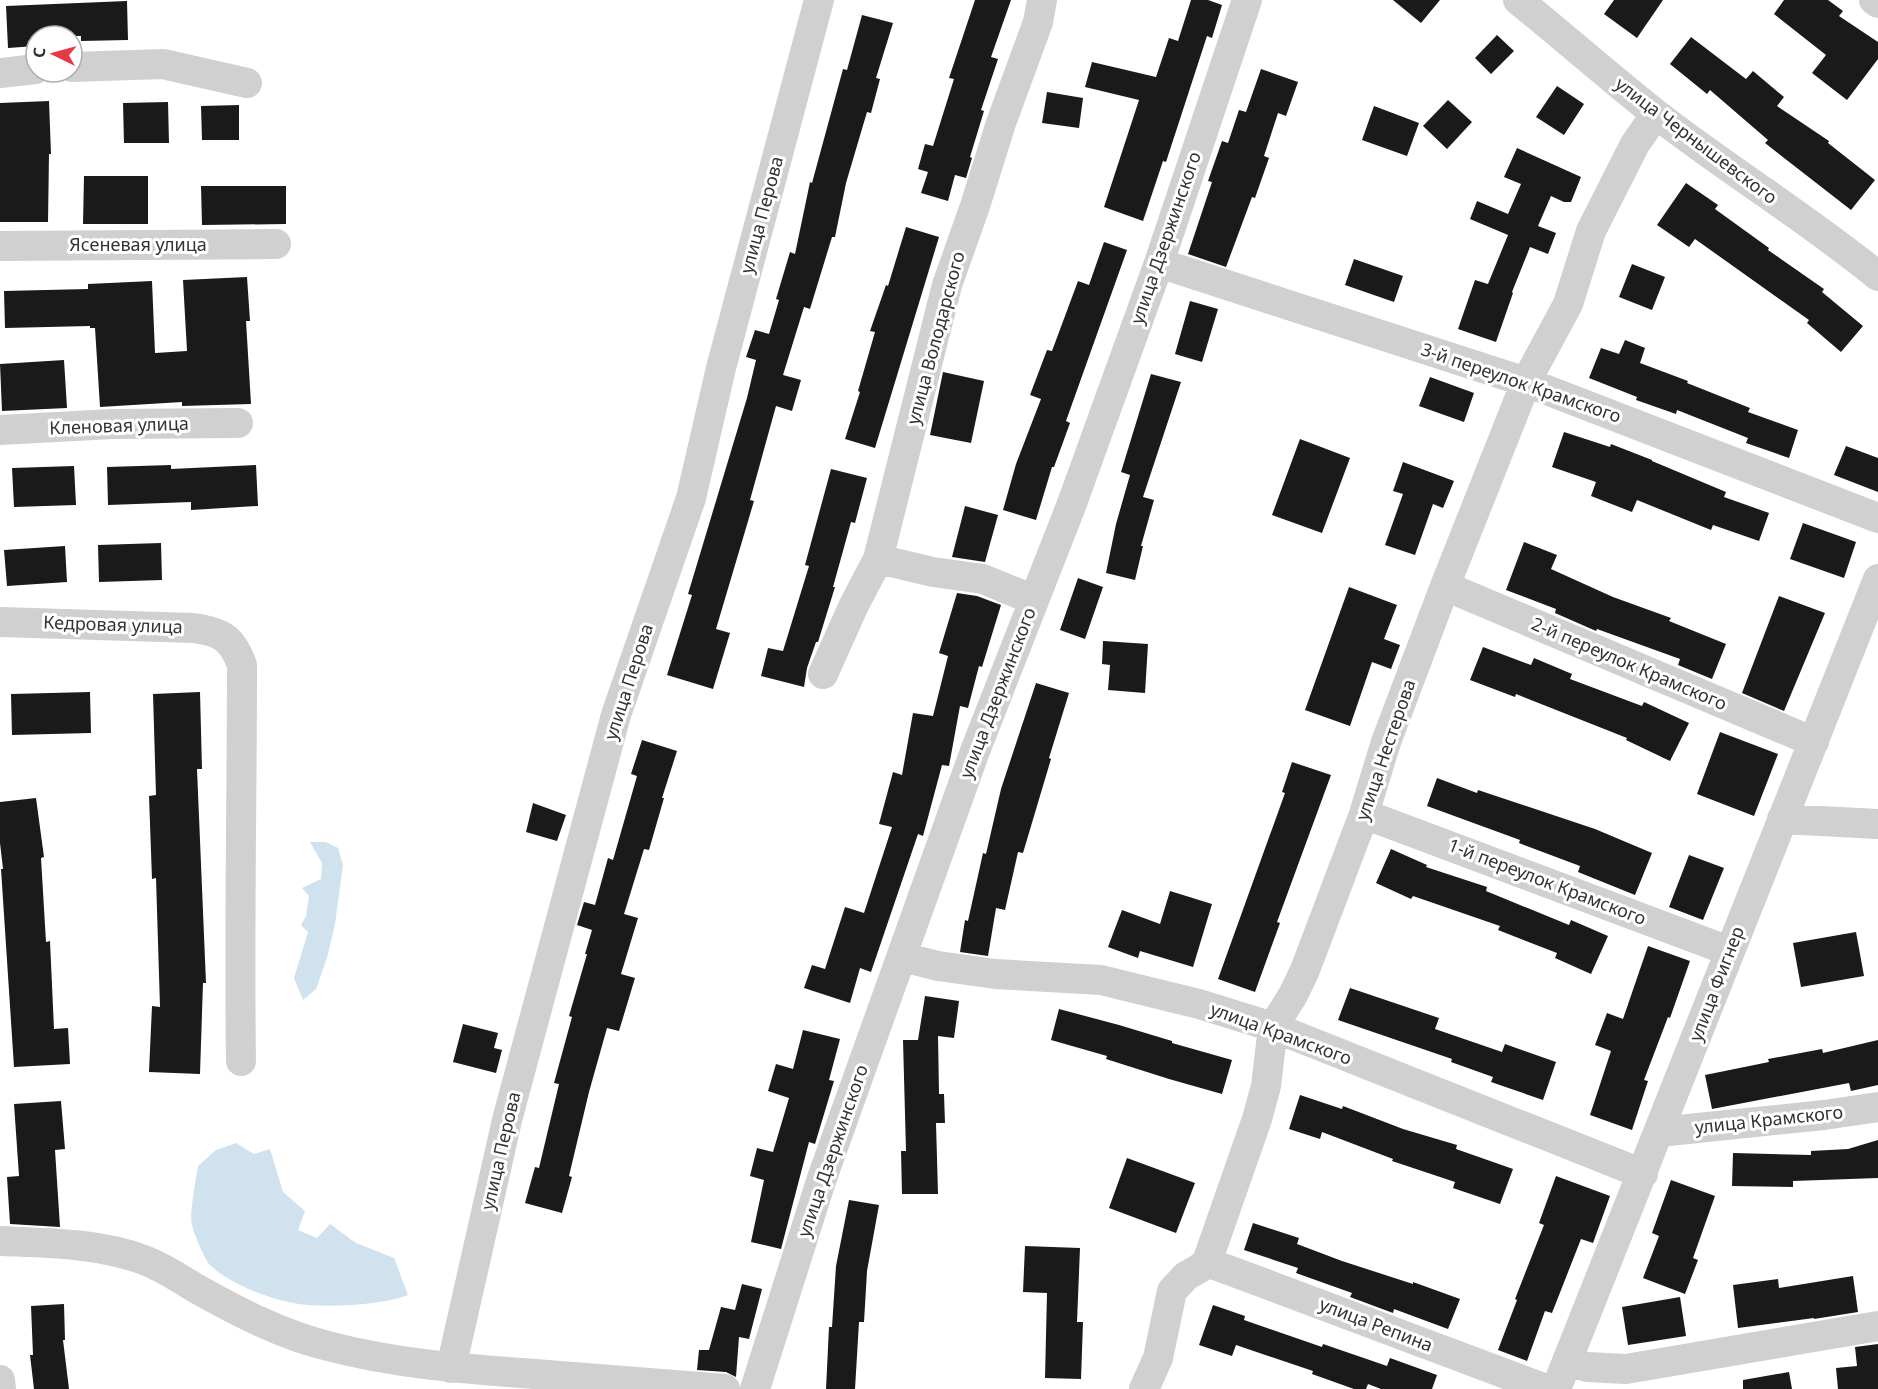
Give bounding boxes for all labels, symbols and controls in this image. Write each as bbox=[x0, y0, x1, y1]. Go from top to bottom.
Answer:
north arrow bbox=[24, 24, 84, 84]
text: С bbox=[28, 47, 50, 59]
street label: улица Чернышевского bbox=[1611, 71, 1782, 209]
street label: улица Дзержинского bbox=[1124, 148, 1206, 327]
street label: улица Перова bbox=[734, 153, 788, 276]
street label: Ясеневая улица bbox=[69, 232, 207, 256]
street label: улица Володарского bbox=[900, 249, 970, 427]
street label: 3-й переулок Крамского bbox=[1418, 337, 1625, 428]
street label: Кленовая улица bbox=[49, 411, 189, 439]
street label: улица Дзержинского bbox=[953, 604, 1041, 782]
street label: Кедровая улица bbox=[43, 610, 183, 638]
street label: 2-й переулок Крамского bbox=[1528, 611, 1731, 715]
street label: улица Перова bbox=[598, 621, 658, 743]
street label: улица Нестерова bbox=[1350, 676, 1420, 823]
street label: 1-й переулок Крамского bbox=[1445, 832, 1650, 930]
street label: улица Фигнер bbox=[1683, 923, 1749, 1045]
street label: улица Крамского bbox=[1207, 996, 1355, 1070]
street label: улица Дзержинского bbox=[791, 1061, 873, 1240]
street label: улица Перова bbox=[475, 1089, 525, 1212]
street label: улица Крамского bbox=[1694, 1099, 1844, 1139]
street label: улица Репина bbox=[1316, 1291, 1436, 1357]

